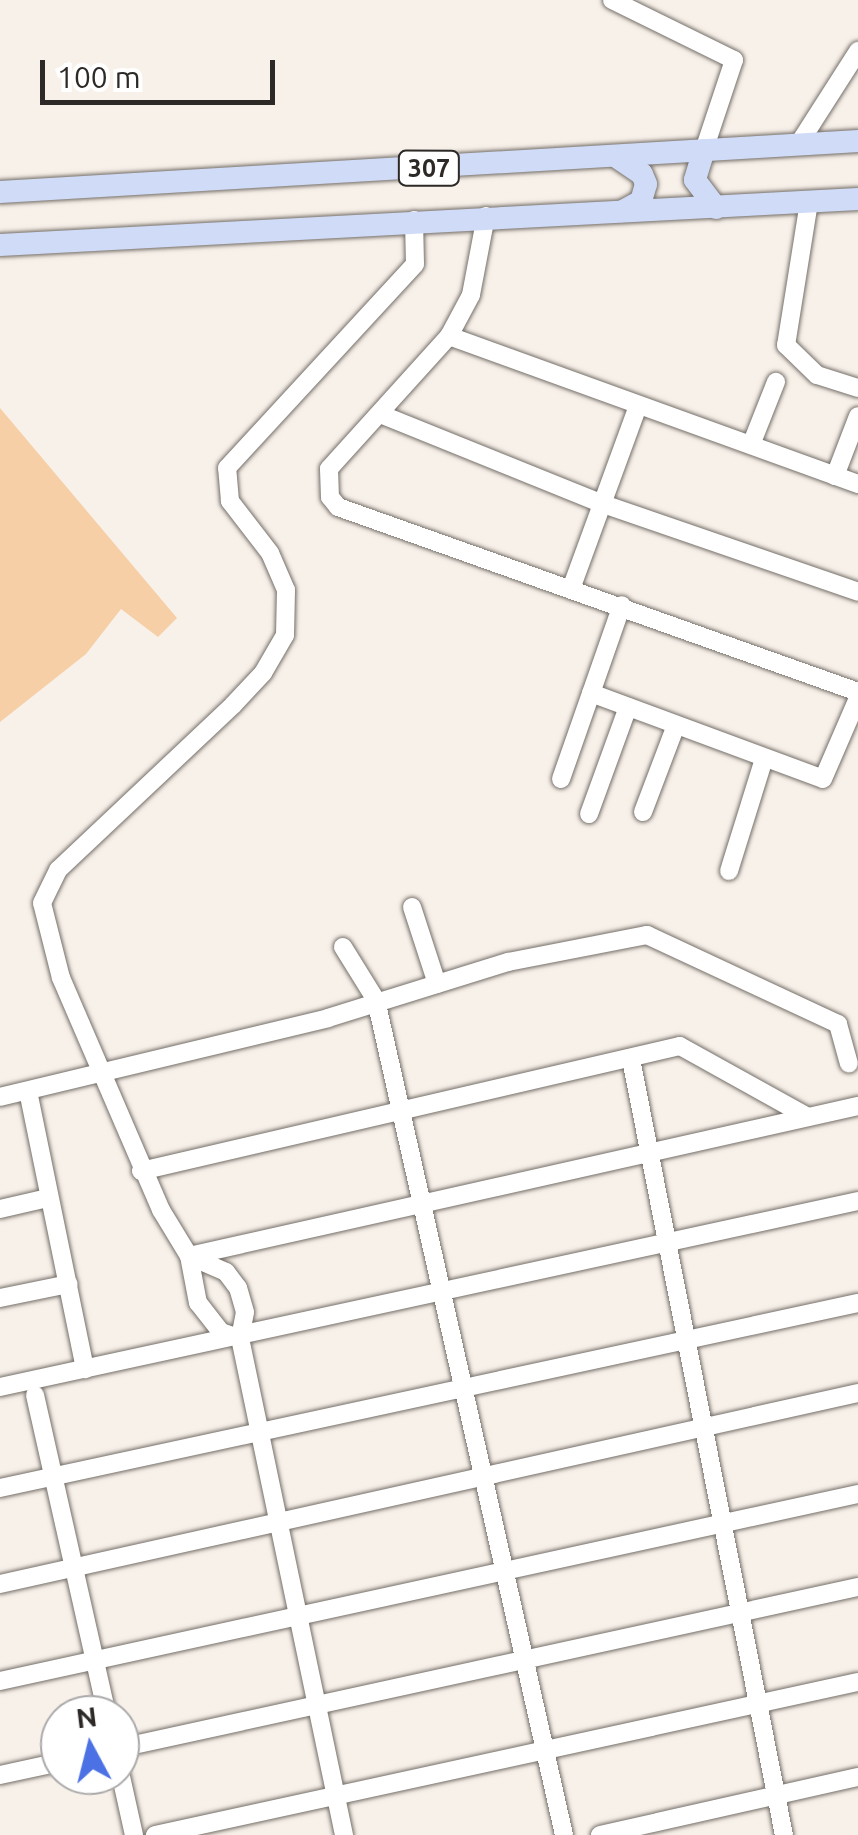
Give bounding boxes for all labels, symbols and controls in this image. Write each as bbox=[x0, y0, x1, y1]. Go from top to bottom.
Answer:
scale bar bbox=[45, 40, 280, 102]
text: 100 m bbox=[57, 60, 141, 94]
road number: 307 bbox=[396, 148, 462, 188]
north arrow bbox=[40, 1695, 140, 1795]
text: N bbox=[74, 1700, 99, 1733]

